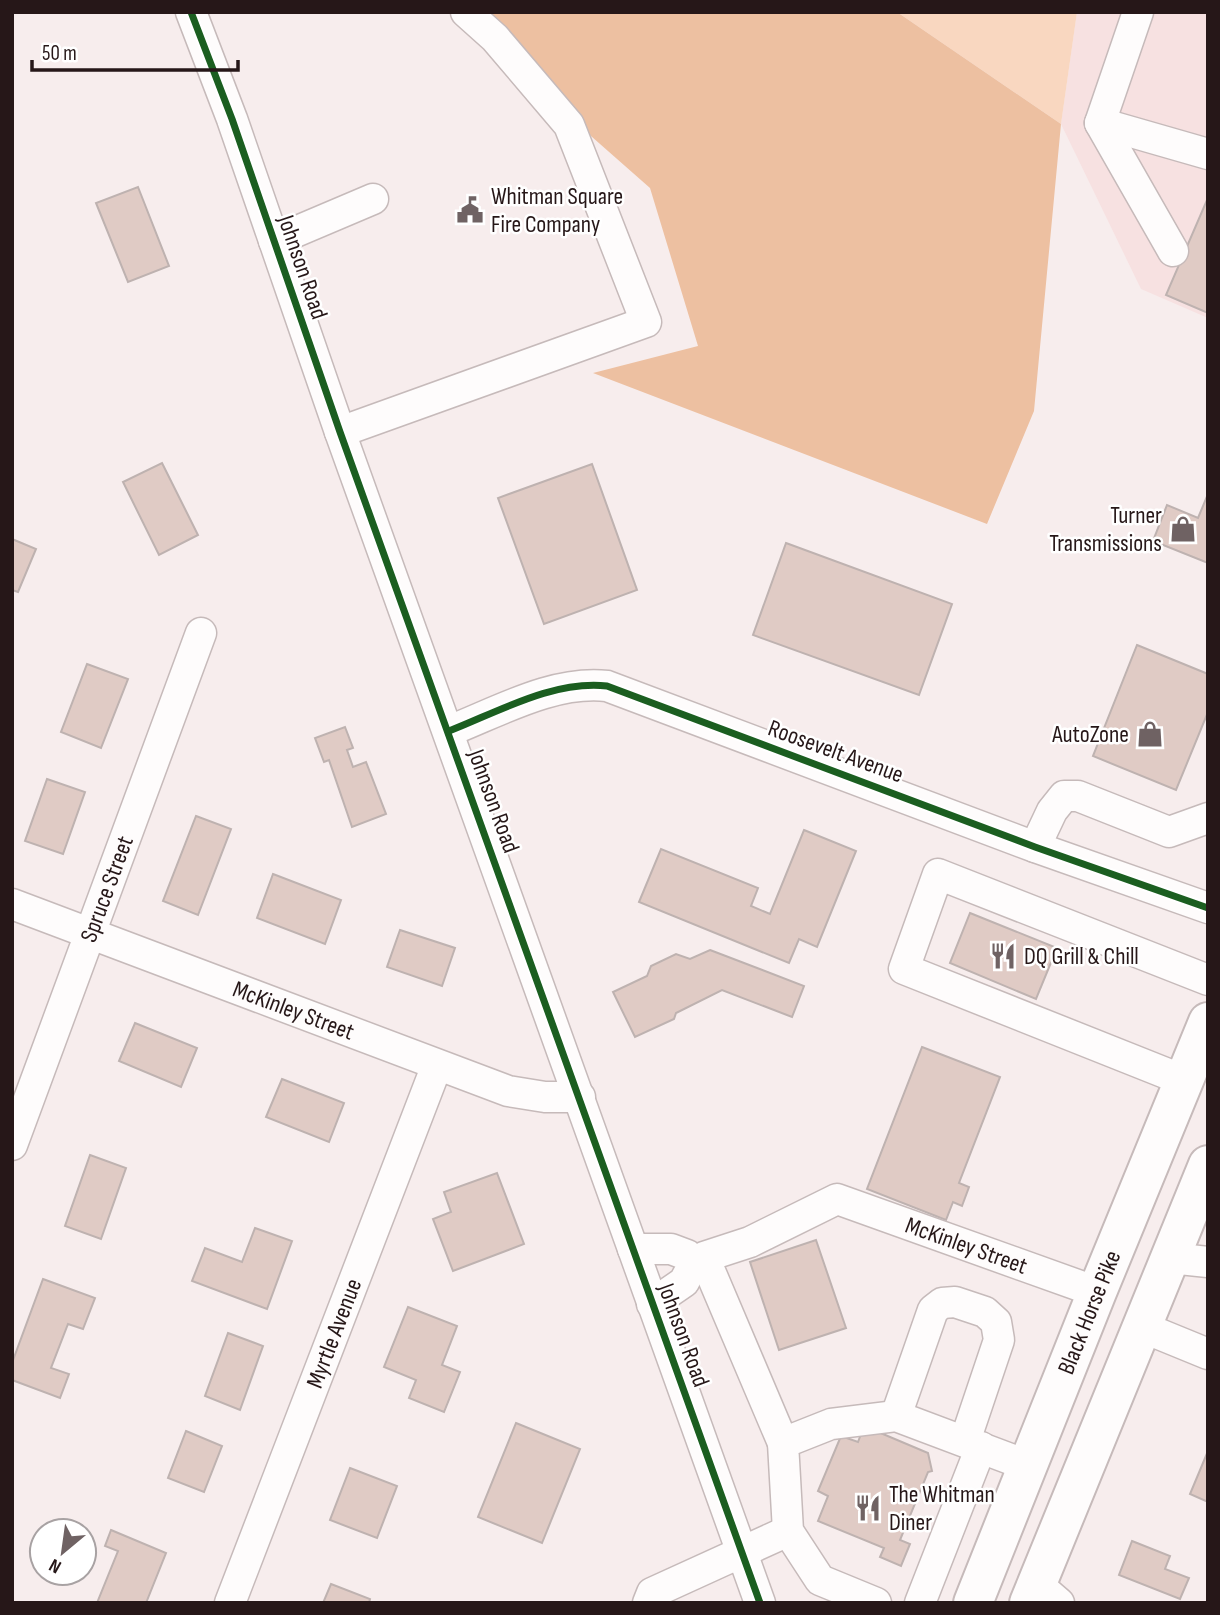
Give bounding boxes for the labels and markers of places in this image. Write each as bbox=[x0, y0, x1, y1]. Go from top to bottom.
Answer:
place label: Whitman Square Fire Company bbox=[491, 182, 623, 239]
public building icon: Whitman Square Fire Company bbox=[455, 195, 485, 225]
place label: Turner Transmissions bbox=[1049, 501, 1162, 558]
shop icon: Turner Transmissions bbox=[1168, 514, 1198, 544]
shop icon: AutoZone bbox=[1135, 719, 1165, 749]
place label: AutoZone bbox=[1051, 720, 1129, 749]
restaurant icon: DQ Grill & Chill bbox=[988, 941, 1018, 971]
place label: DQ Grill & Chill bbox=[1024, 942, 1139, 971]
place label: The Whitman Diner bbox=[889, 1480, 995, 1537]
restaurant icon: The Whitman Diner bbox=[853, 1493, 883, 1523]

